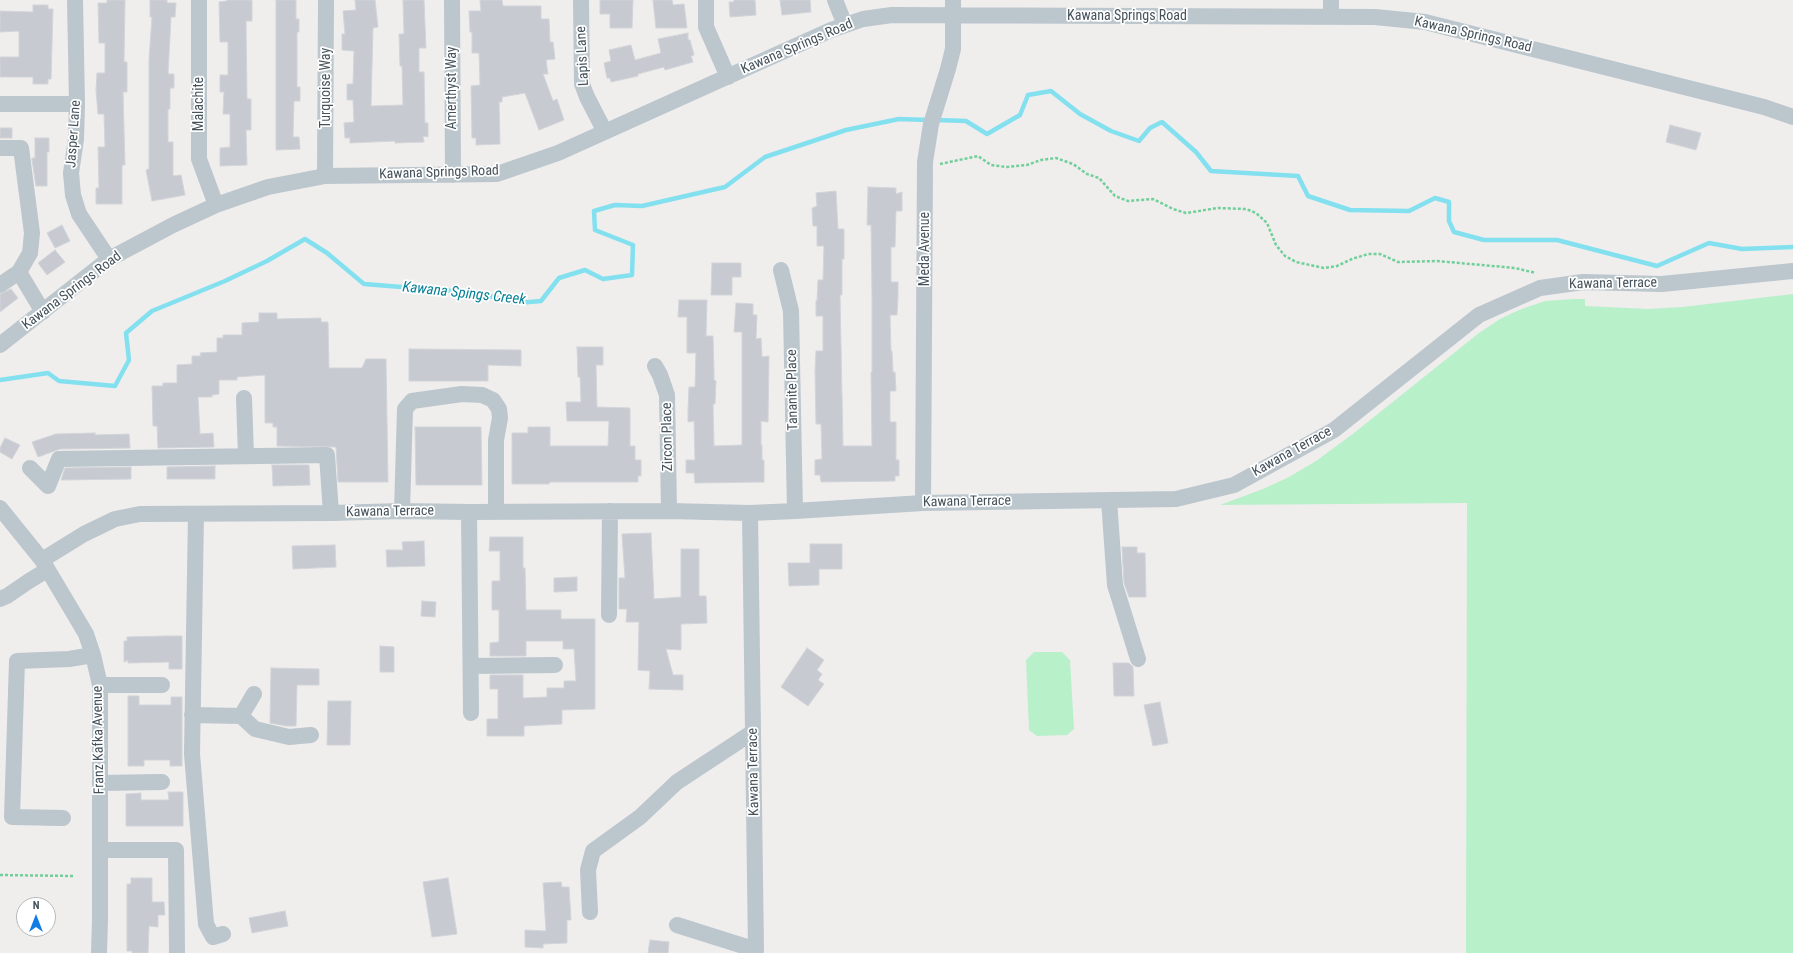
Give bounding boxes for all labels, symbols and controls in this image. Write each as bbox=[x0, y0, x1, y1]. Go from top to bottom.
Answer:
street label: Kawana Springs Road bbox=[1067, 8, 1187, 24]
street label: Kawana Springs Road bbox=[1413, 13, 1533, 57]
street label: Kawana Springs Road bbox=[739, 16, 855, 78]
street label: Lapis Lane bbox=[573, 26, 593, 86]
street label: Amerthyst Way bbox=[444, 46, 460, 130]
street label: Turquoise Way bbox=[318, 48, 334, 128]
street label: Malachite bbox=[191, 77, 207, 131]
street label: Jasper Lane bbox=[63, 100, 85, 168]
street label: Kawana Springs Road bbox=[379, 163, 499, 183]
street label: Meda Avenue bbox=[917, 212, 933, 286]
street label: Kawana Springs Road bbox=[19, 248, 125, 334]
street label: Kawana Terrace bbox=[1569, 275, 1657, 293]
water label: Kawana Spings Creek bbox=[401, 279, 527, 309]
street label: Tananite Place bbox=[784, 349, 802, 431]
street label: Zircon Place bbox=[659, 402, 677, 472]
street label: Kawana Terrace bbox=[1249, 423, 1335, 481]
street label: Kawana Terrace bbox=[923, 493, 1011, 511]
street label: Kawana Terrace bbox=[346, 503, 434, 521]
street label: Franz Kafka Avenue bbox=[90, 686, 108, 794]
street label: Kawana Terrace bbox=[745, 728, 763, 816]
north arrow bbox=[16, 897, 56, 937]
text: N bbox=[33, 899, 39, 912]

